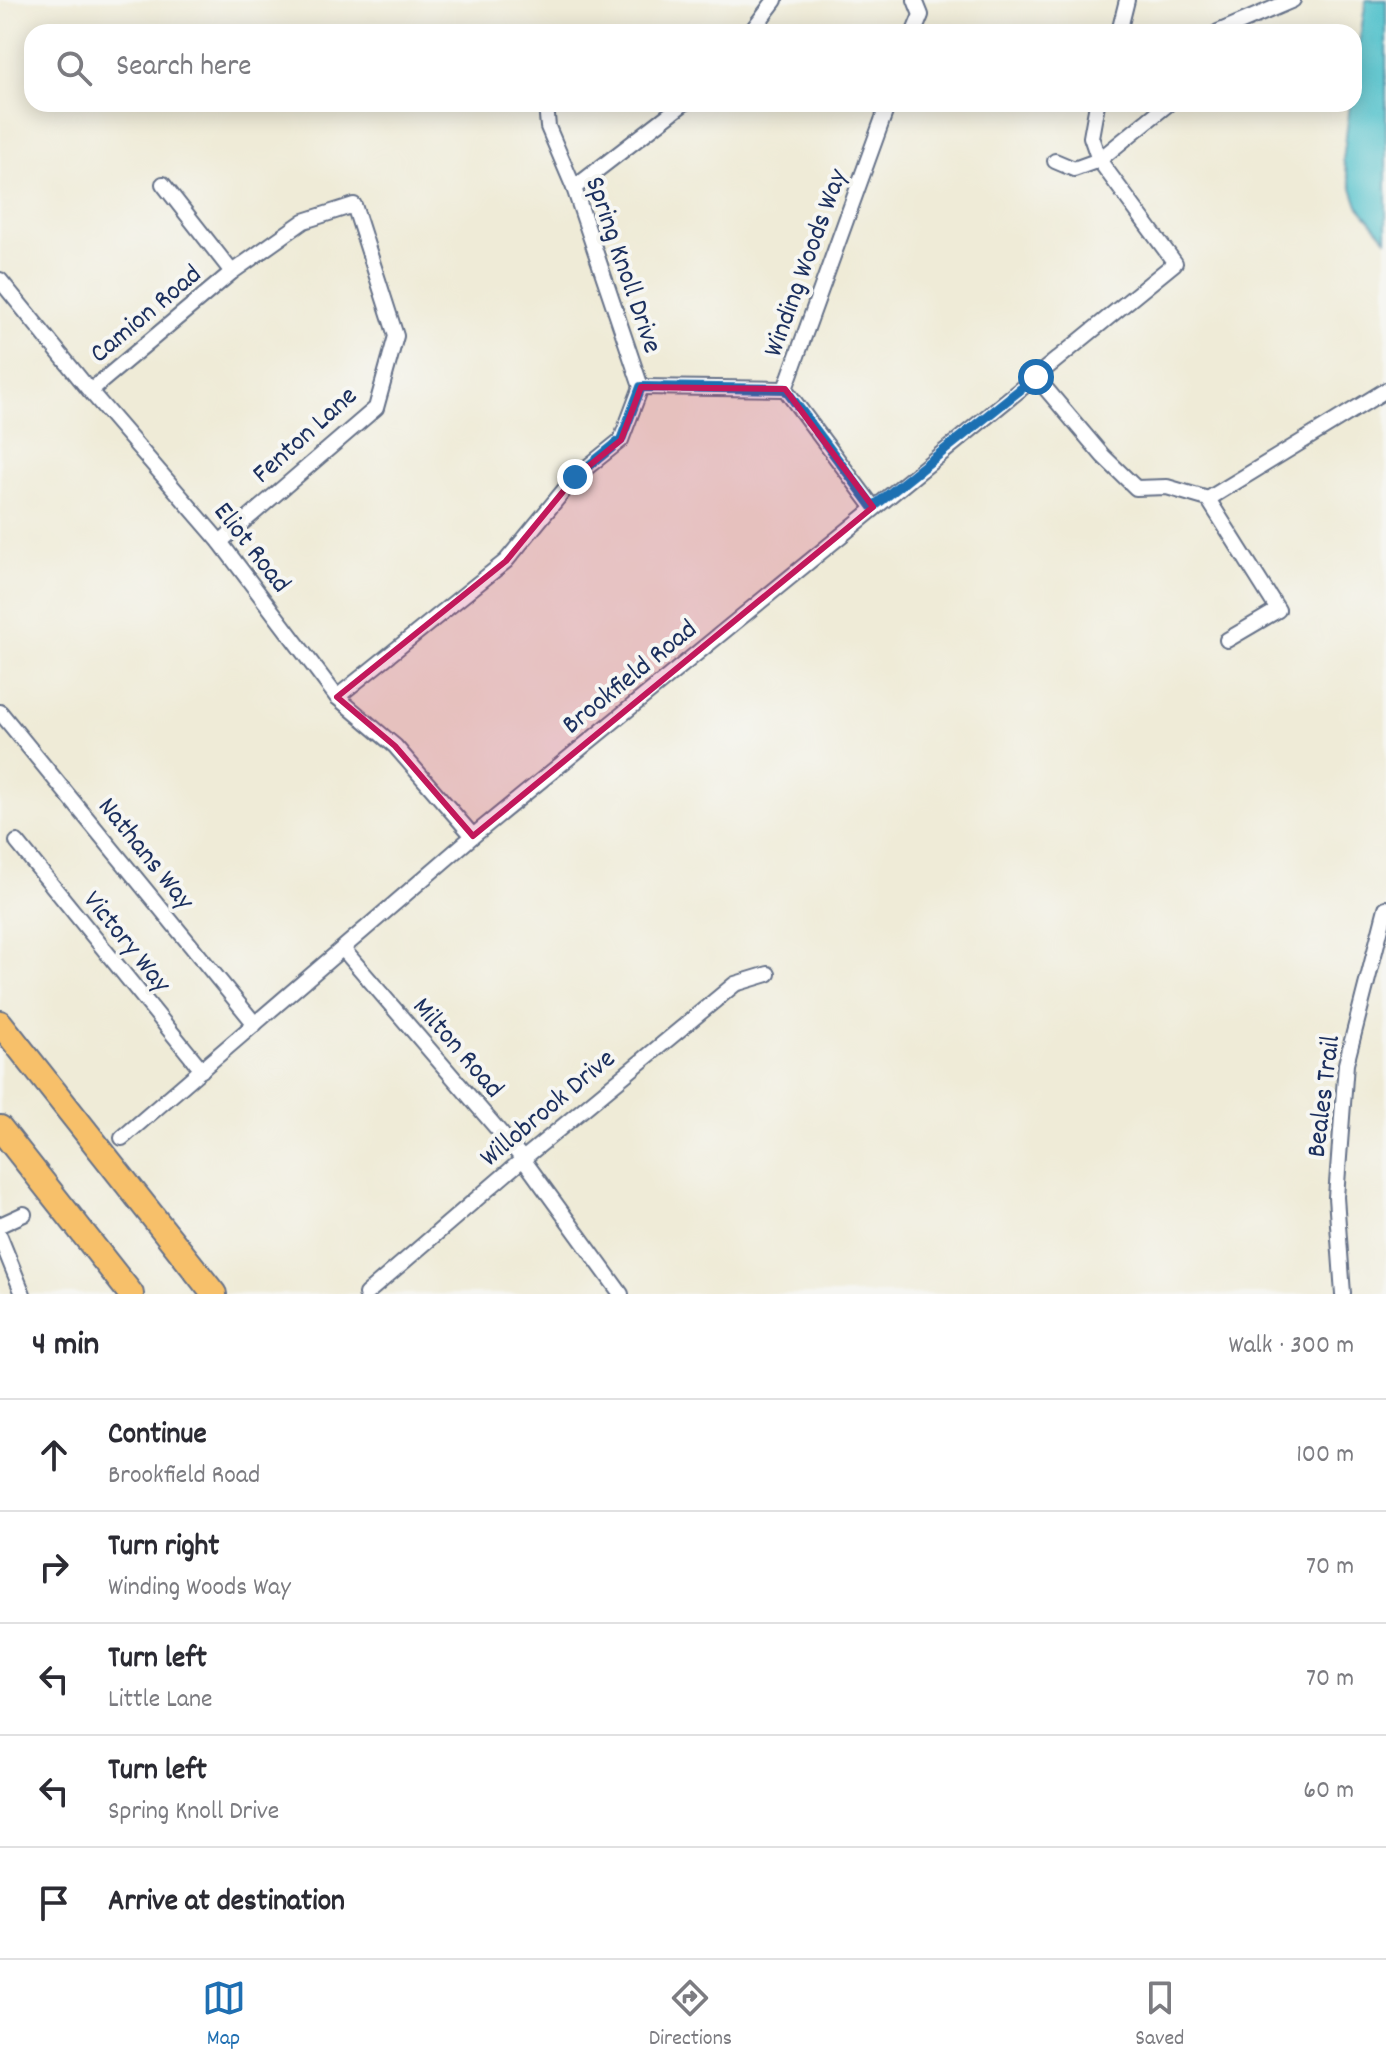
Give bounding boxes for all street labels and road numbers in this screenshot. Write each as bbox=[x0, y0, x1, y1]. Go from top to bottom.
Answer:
street label: Winding Woods Way bbox=[755, 164, 860, 363]
street label: Spring Knoll Drive bbox=[572, 172, 670, 359]
street label: Camion Road bbox=[82, 257, 212, 375]
street label: Fenton Lane bbox=[245, 378, 368, 495]
street label: Eliot Road bbox=[202, 495, 298, 603]
street label: Brookfield Road bbox=[555, 612, 707, 746]
street label: Nathans Way bbox=[86, 790, 203, 921]
street label: Victory Way bbox=[71, 883, 179, 1003]
street label: Milton Road bbox=[401, 990, 512, 1109]
street label: Beales Trail bbox=[1299, 1033, 1353, 1160]
street label: Willobrook Drive bbox=[473, 1041, 626, 1179]

